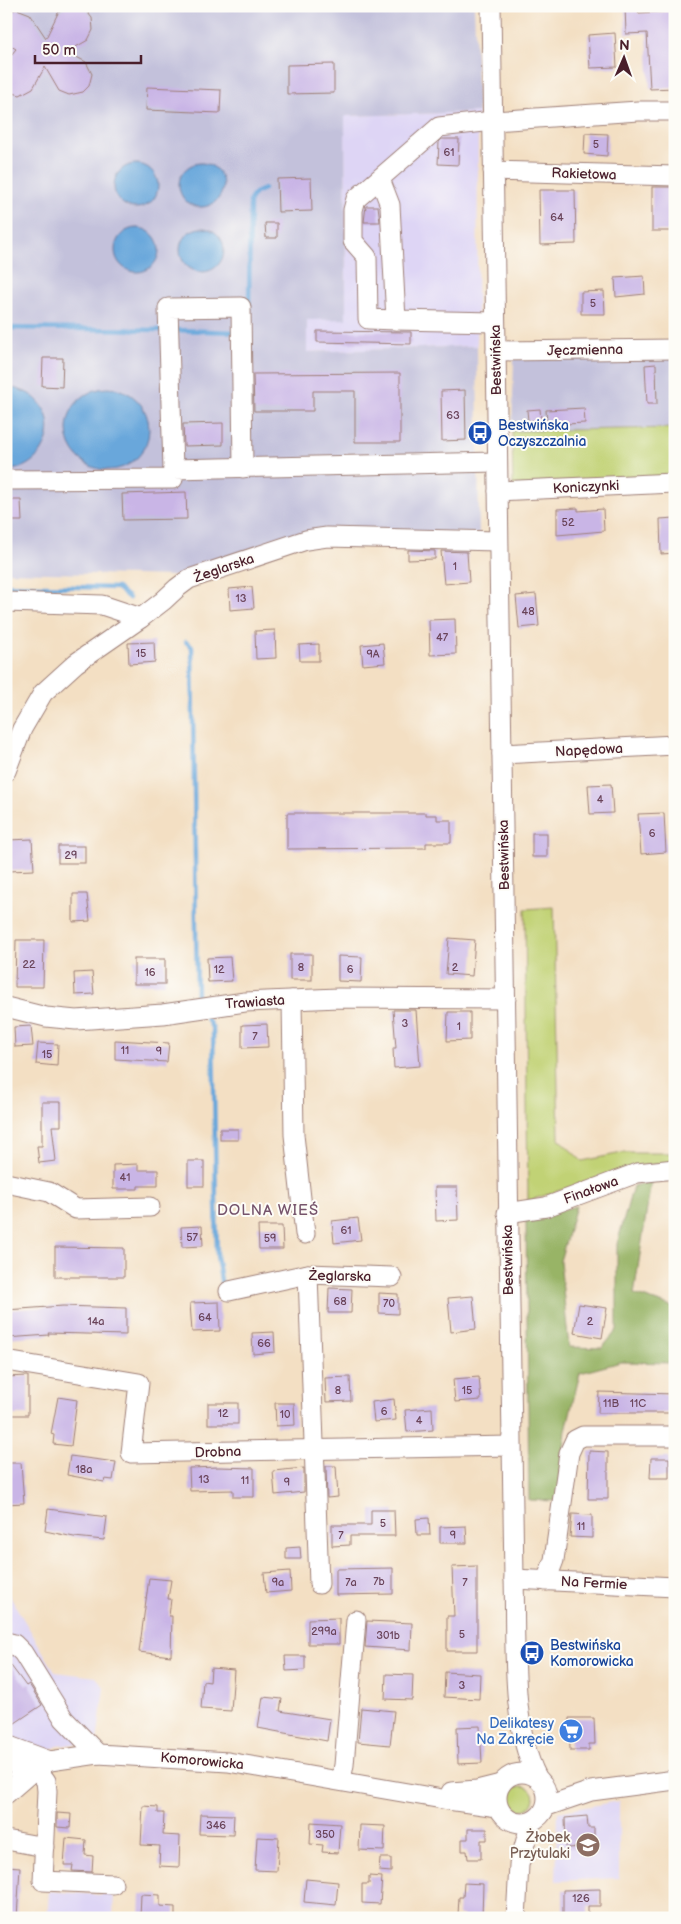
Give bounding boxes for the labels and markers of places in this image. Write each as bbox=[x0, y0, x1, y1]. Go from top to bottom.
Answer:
place label: Bestwińska Oczyszczalnia bbox=[498, 417, 586, 450]
bus stop icon: Bestwińska Oczyszczalnia bbox=[467, 420, 493, 446]
place label: Bestwińska Komorowicka bbox=[550, 1637, 634, 1670]
bus stop icon: Bestwińska Komorowicka bbox=[519, 1640, 545, 1666]
place label: Delikatesy Na Zakręcie bbox=[476, 1715, 555, 1748]
supermarket icon: Delikatesy Na Zakręcie bbox=[558, 1718, 584, 1744]
place label: Żłobek Przytulaki bbox=[510, 1828, 570, 1862]
school or university icon: Żłobek Przytulaki bbox=[575, 1832, 601, 1858]

